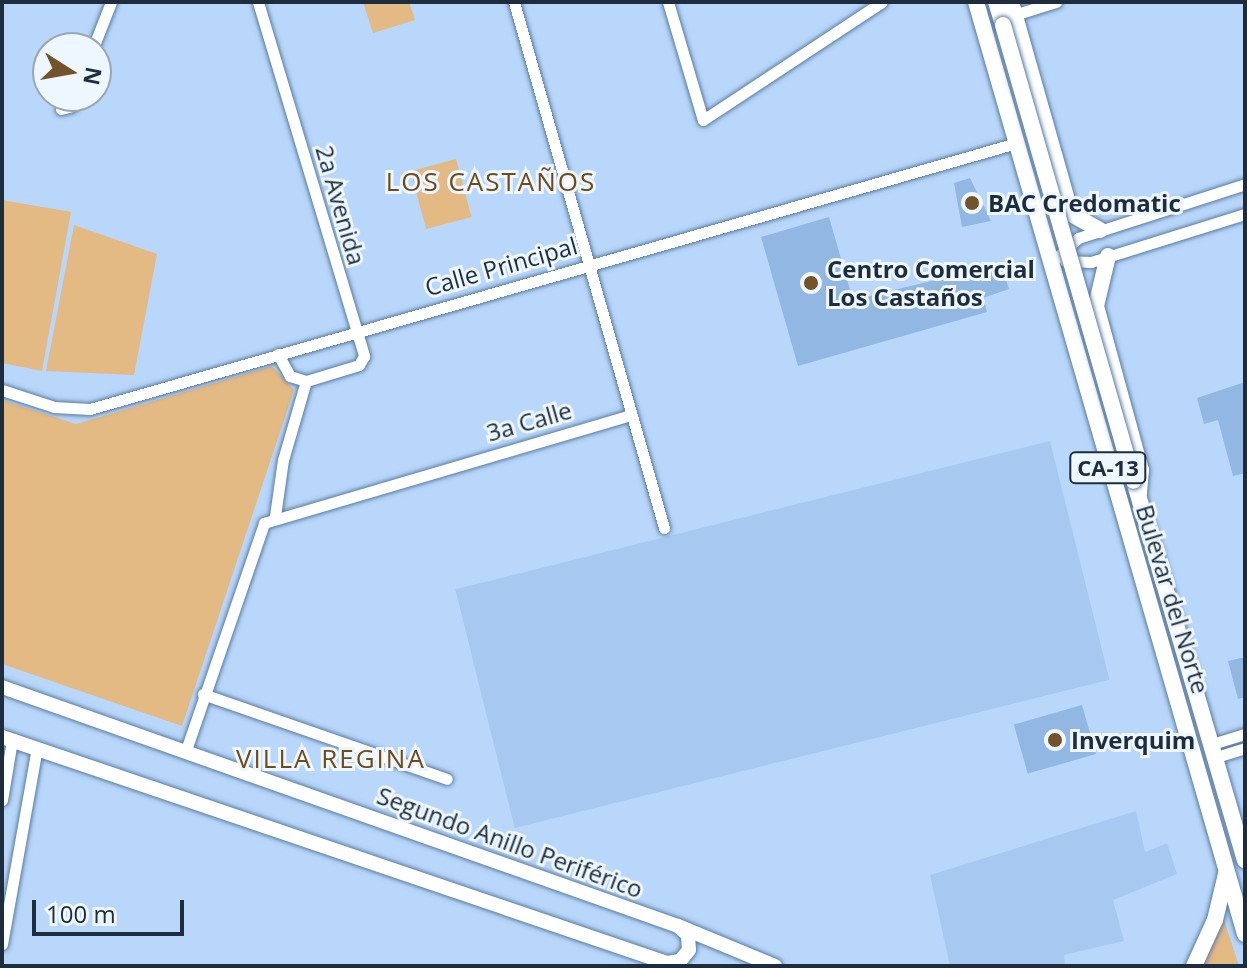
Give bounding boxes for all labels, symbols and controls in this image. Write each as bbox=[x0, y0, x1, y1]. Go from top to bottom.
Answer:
north arrow bbox=[32, 32, 112, 112]
text: N bbox=[77, 65, 110, 88]
street label: 2a Avenida bbox=[310, 142, 372, 268]
district label: LOS CASTAÑOS bbox=[386, 166, 596, 198]
place label: BAC Credomatic bbox=[988, 189, 1181, 217]
marker: BAC Credomatic bbox=[963, 194, 981, 212]
street label: Calle Principal bbox=[422, 231, 580, 301]
place label: Centro Comercial Los Castaños bbox=[827, 255, 1035, 311]
marker: Centro Comercial Los Castaños bbox=[802, 274, 820, 292]
street label: 3a Calle bbox=[483, 395, 575, 447]
road number: CA-13 bbox=[1068, 450, 1148, 486]
street label: Bulevar del Norte bbox=[1131, 501, 1215, 697]
place label: Inverquim bbox=[1071, 726, 1195, 754]
marker: Inverquim bbox=[1046, 731, 1064, 749]
district label: VILLA REGINA bbox=[236, 743, 426, 775]
street label: Segundo Anillo Periférico bbox=[373, 781, 647, 903]
scale bar bbox=[36, 884, 188, 934]
text: 100 m bbox=[46, 897, 116, 930]

